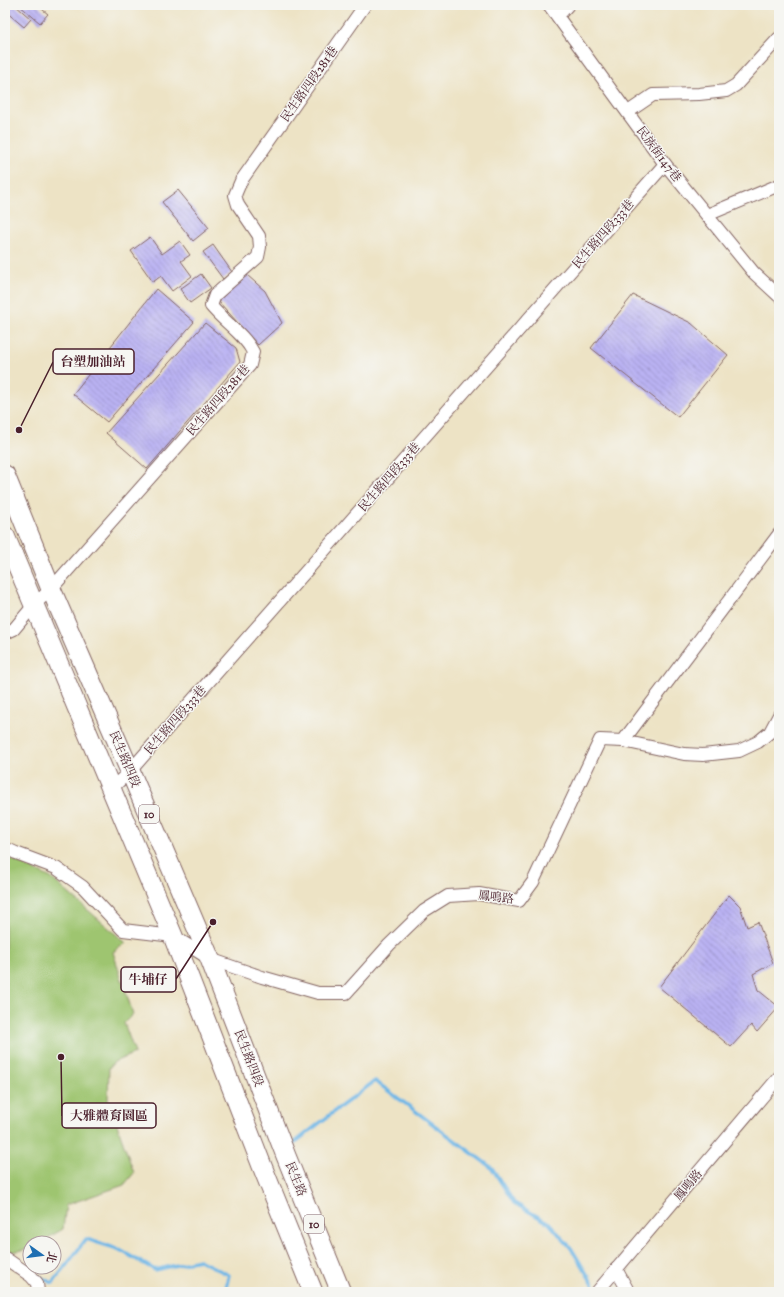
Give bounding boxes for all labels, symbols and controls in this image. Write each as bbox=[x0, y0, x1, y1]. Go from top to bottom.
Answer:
street label: 民生路四段281巷 bbox=[278, 44, 340, 124]
street label: 民族街147巷 bbox=[634, 124, 684, 184]
street label: 民生路四段333巷 bbox=[569, 197, 637, 271]
callout: 台塑加油站 bbox=[53, 349, 134, 374]
text: 台塑加油站 bbox=[60, 354, 126, 370]
street label: 民生路四段281巷 bbox=[184, 362, 252, 438]
street label: 民生路四段333巷 bbox=[355, 440, 423, 514]
street label: 民生路四段333巷 bbox=[141, 683, 209, 757]
street label: 民生路四段 bbox=[107, 729, 143, 789]
road number: 10 bbox=[139, 805, 159, 823]
street label: 鳳鳴路 bbox=[477, 888, 515, 906]
callout: 牛埔仔 bbox=[121, 967, 176, 992]
text: 牛埔仔 bbox=[128, 972, 168, 988]
street label: 民生路四段 bbox=[232, 1027, 266, 1089]
callout: 大雅體育園區 bbox=[62, 1103, 156, 1128]
text: 大雅體育園區 bbox=[70, 1108, 148, 1124]
street label: 民生路 bbox=[283, 1160, 309, 1198]
street label: 鳳鳴路 bbox=[671, 1167, 705, 1203]
road number: 10 bbox=[304, 1215, 324, 1233]
north arrow bbox=[22, 1235, 62, 1275]
text: 北 bbox=[44, 1250, 59, 1264]

